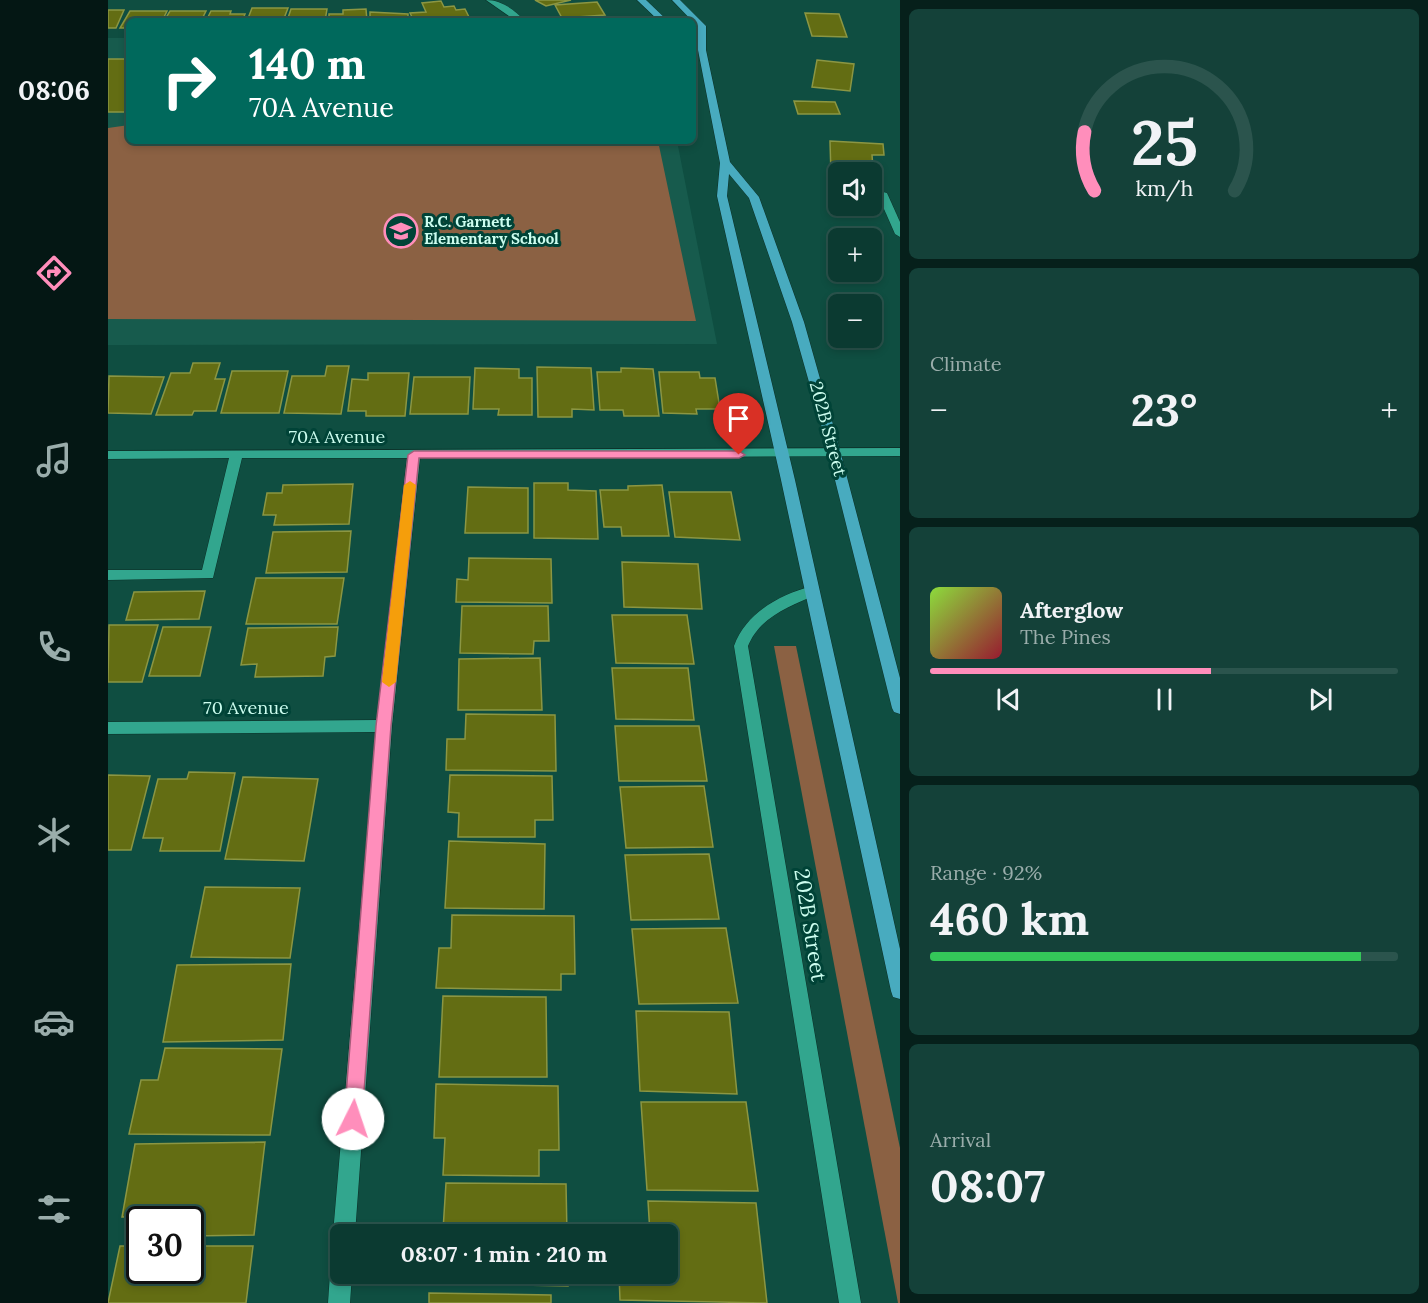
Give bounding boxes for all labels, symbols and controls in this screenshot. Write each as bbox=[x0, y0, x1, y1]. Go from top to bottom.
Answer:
text: 140 m bbox=[249, 37, 365, 91]
icon: right bbox=[150, 42, 228, 120]
text: 08:06 bbox=[18, 73, 90, 107]
text: 70A Avenue bbox=[249, 90, 394, 124]
text: 25 bbox=[1131, 102, 1197, 182]
map controls bbox=[828, 162, 882, 348]
button: sound bbox=[828, 162, 882, 216]
text: km/h bbox=[1135, 174, 1193, 202]
place label: R.C. Garnett Elementary School bbox=[424, 212, 559, 248]
school or university icon: R.C. Garnett Elementary School bbox=[383, 213, 419, 249]
button: + bbox=[828, 228, 882, 282]
icon: directions bbox=[33, 252, 75, 294]
button: − bbox=[828, 294, 882, 348]
text: Climate bbox=[930, 351, 1002, 376]
street label: 202B Street bbox=[805, 379, 852, 479]
text: 23° bbox=[1131, 381, 1197, 438]
text: − bbox=[930, 389, 948, 431]
text: + bbox=[1380, 389, 1398, 431]
pin bbox=[713, 393, 764, 455]
icon: arrive bbox=[722, 402, 755, 435]
street label: 70A Avenue bbox=[289, 425, 386, 448]
icon: music bbox=[33, 439, 75, 481]
text: Afterglow bbox=[1020, 596, 1123, 624]
text: The Pines bbox=[1020, 624, 1111, 649]
icon: phone bbox=[33, 626, 75, 668]
icon: previous bbox=[992, 683, 1025, 716]
icon: pause bbox=[1148, 683, 1181, 716]
icon: next bbox=[1304, 683, 1337, 716]
street label: 70 Avenue bbox=[203, 696, 289, 719]
icon: climate bbox=[33, 814, 75, 856]
text: Range · 92% bbox=[930, 860, 1042, 885]
street label: 202B Street bbox=[788, 867, 833, 984]
text: 460 km bbox=[930, 890, 1089, 947]
icon: car bbox=[33, 1001, 75, 1043]
position arrow bbox=[321, 1087, 385, 1151]
text: Arrival bbox=[930, 1127, 991, 1152]
text: 08:07 bbox=[930, 1157, 1045, 1214]
icon: filters bbox=[33, 1188, 75, 1230]
speed limit sign: 30 bbox=[126, 1206, 204, 1284]
text: 08:07 · 1 min · 210 m bbox=[401, 1240, 607, 1268]

